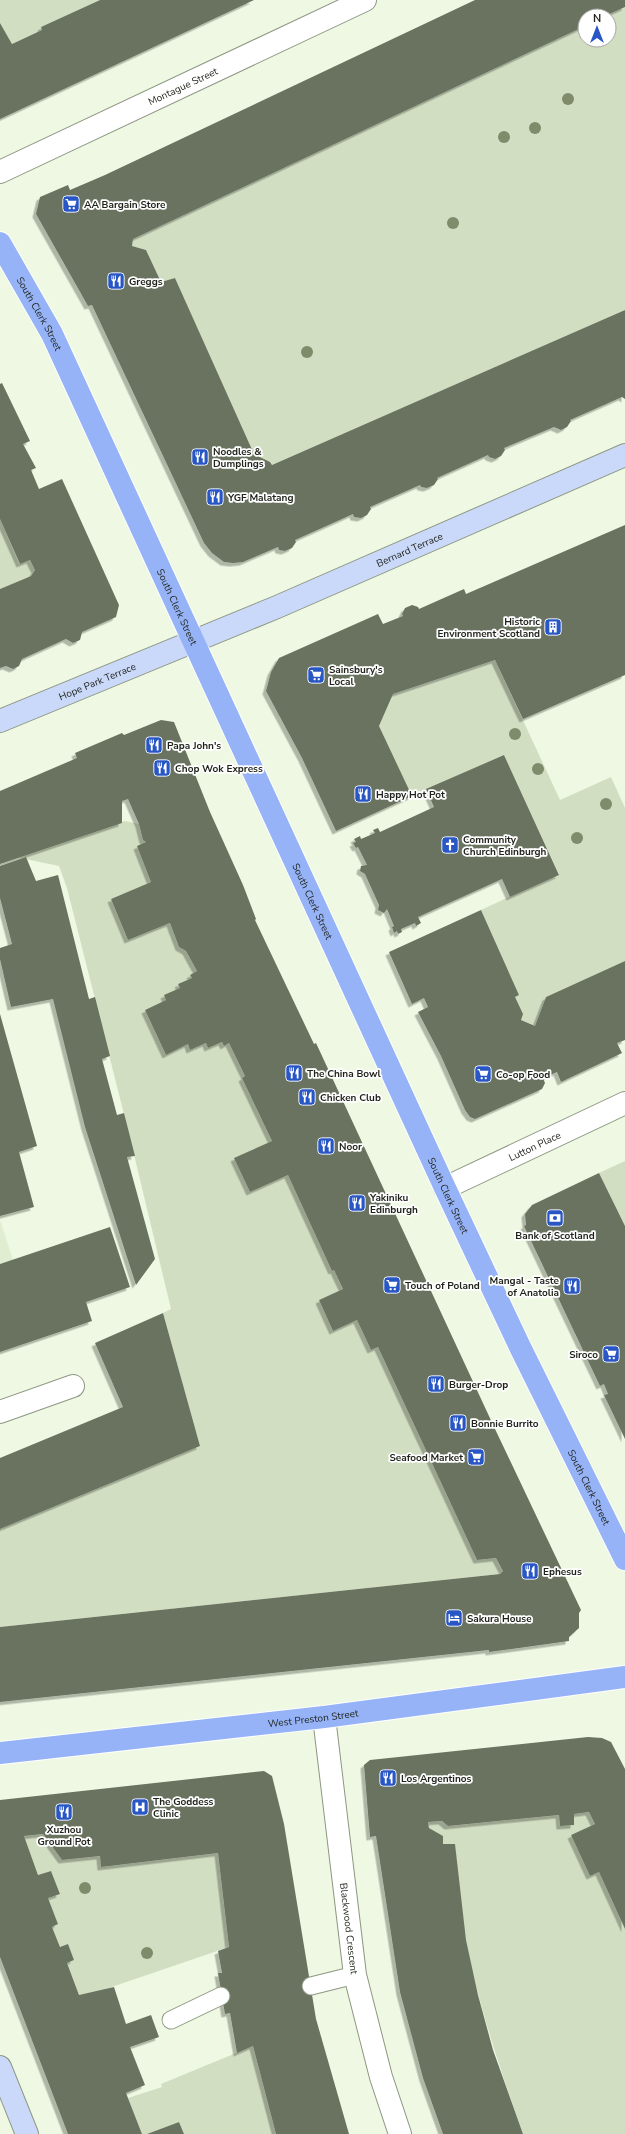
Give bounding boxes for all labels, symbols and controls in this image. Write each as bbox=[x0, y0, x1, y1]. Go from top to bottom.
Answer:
north arrow bbox=[577, 8, 617, 48]
text: N bbox=[593, 11, 601, 26]
street label: Montague Street bbox=[146, 64, 221, 109]
supermarket icon: AA Bargain Store bbox=[61, 194, 81, 214]
place label: AA Bargain Store bbox=[84, 198, 166, 212]
restaurant icon: Greggs bbox=[106, 271, 126, 291]
street label: South Clerk Street bbox=[13, 274, 65, 354]
place label: Greggs bbox=[129, 275, 163, 289]
place label: Noodles & Dumplings bbox=[213, 445, 264, 471]
restaurant icon: Noodles & Dumplings bbox=[190, 447, 210, 467]
restaurant icon: YGF Malatang bbox=[205, 487, 225, 507]
place label: YGF Malatang bbox=[227, 491, 293, 505]
street label: Bernard Terrace bbox=[374, 529, 445, 571]
street label: South Clerk Street bbox=[153, 567, 200, 648]
place label: Historic Environment Scotland bbox=[437, 615, 540, 641]
building icon: Historic Environment Scotland bbox=[543, 617, 563, 637]
street label: Hope Park Terrace bbox=[57, 660, 138, 704]
place label: Sainsbury's Local bbox=[329, 663, 383, 689]
supermarket icon: Sainsbury's Local bbox=[306, 665, 326, 685]
restaurant icon: Papa John's bbox=[144, 735, 164, 755]
place label: Papa John's bbox=[167, 739, 221, 753]
restaurant icon: Chop Wok Express bbox=[152, 758, 172, 778]
place label: Chop Wok Express bbox=[175, 762, 263, 776]
restaurant icon: Happy Hot Pot bbox=[353, 784, 373, 804]
place label: Happy Hot Pot bbox=[376, 788, 445, 802]
place label: Community Church Edinburgh bbox=[463, 833, 547, 859]
church icon: Community Church Edinburgh bbox=[440, 835, 460, 855]
street label: South Clerk Street bbox=[288, 861, 336, 942]
restaurant icon: The China Bowl bbox=[284, 1063, 304, 1083]
supermarket icon: Co-op Food bbox=[473, 1064, 493, 1084]
place label: The China Bowl bbox=[307, 1067, 381, 1081]
place label: Co-op Food bbox=[496, 1068, 550, 1082]
restaurant icon: Chicken Club bbox=[297, 1087, 317, 1107]
place label: Chicken Club bbox=[320, 1091, 381, 1105]
street label: Lutton Place bbox=[507, 1128, 563, 1165]
restaurant icon: Noor bbox=[316, 1136, 336, 1156]
place label: Noor bbox=[339, 1140, 362, 1154]
street label: South Clerk Street bbox=[424, 1155, 472, 1237]
place label: Yakiniku Edinburgh bbox=[369, 1191, 418, 1217]
restaurant icon: Yakiniku Edinburgh bbox=[347, 1193, 367, 1213]
bank icon: Bank of Scotland bbox=[545, 1208, 565, 1228]
place label: Bank of Scotland bbox=[515, 1229, 595, 1243]
place label: Mangal - Taste of Anatolia bbox=[490, 1274, 560, 1300]
supermarket icon: Touch of Poland bbox=[382, 1275, 402, 1295]
restaurant icon: Mangal - Taste of Anatolia bbox=[562, 1276, 582, 1296]
place label: Touch of Poland bbox=[405, 1279, 480, 1293]
supermarket icon: Siroco bbox=[601, 1344, 621, 1364]
place label: Siroco bbox=[569, 1348, 598, 1362]
restaurant icon: Burger-Drop bbox=[426, 1374, 446, 1394]
place label: Burger-Drop bbox=[449, 1378, 508, 1392]
restaurant icon: Bonnie Burrito bbox=[448, 1413, 468, 1433]
place label: Bonnie Burrito bbox=[471, 1417, 539, 1431]
supermarket icon: Seafood Market bbox=[466, 1447, 486, 1467]
street label: South Clerk Street bbox=[564, 1447, 613, 1528]
place label: Seafood Market bbox=[390, 1451, 463, 1465]
restaurant icon: Ephesus bbox=[520, 1561, 540, 1581]
place label: Ephesus bbox=[543, 1565, 582, 1579]
hotel icon: Sakura House bbox=[444, 1608, 464, 1628]
place label: Sakura House bbox=[467, 1612, 532, 1626]
street label: West Preston Street bbox=[267, 1706, 360, 1731]
restaurant icon: Los Argentinos bbox=[378, 1768, 398, 1788]
place label: Los Argentinos bbox=[401, 1772, 471, 1786]
place label: The Goddess Clinic bbox=[153, 1795, 214, 1821]
hospital icon: The Goddess Clinic bbox=[130, 1797, 150, 1817]
restaurant icon: Xuzhou Ground Pot bbox=[54, 1802, 74, 1822]
place label: Xuzhou Ground Pot bbox=[37, 1823, 91, 1849]
street label: Blackwood Crescent bbox=[336, 1882, 361, 1976]

